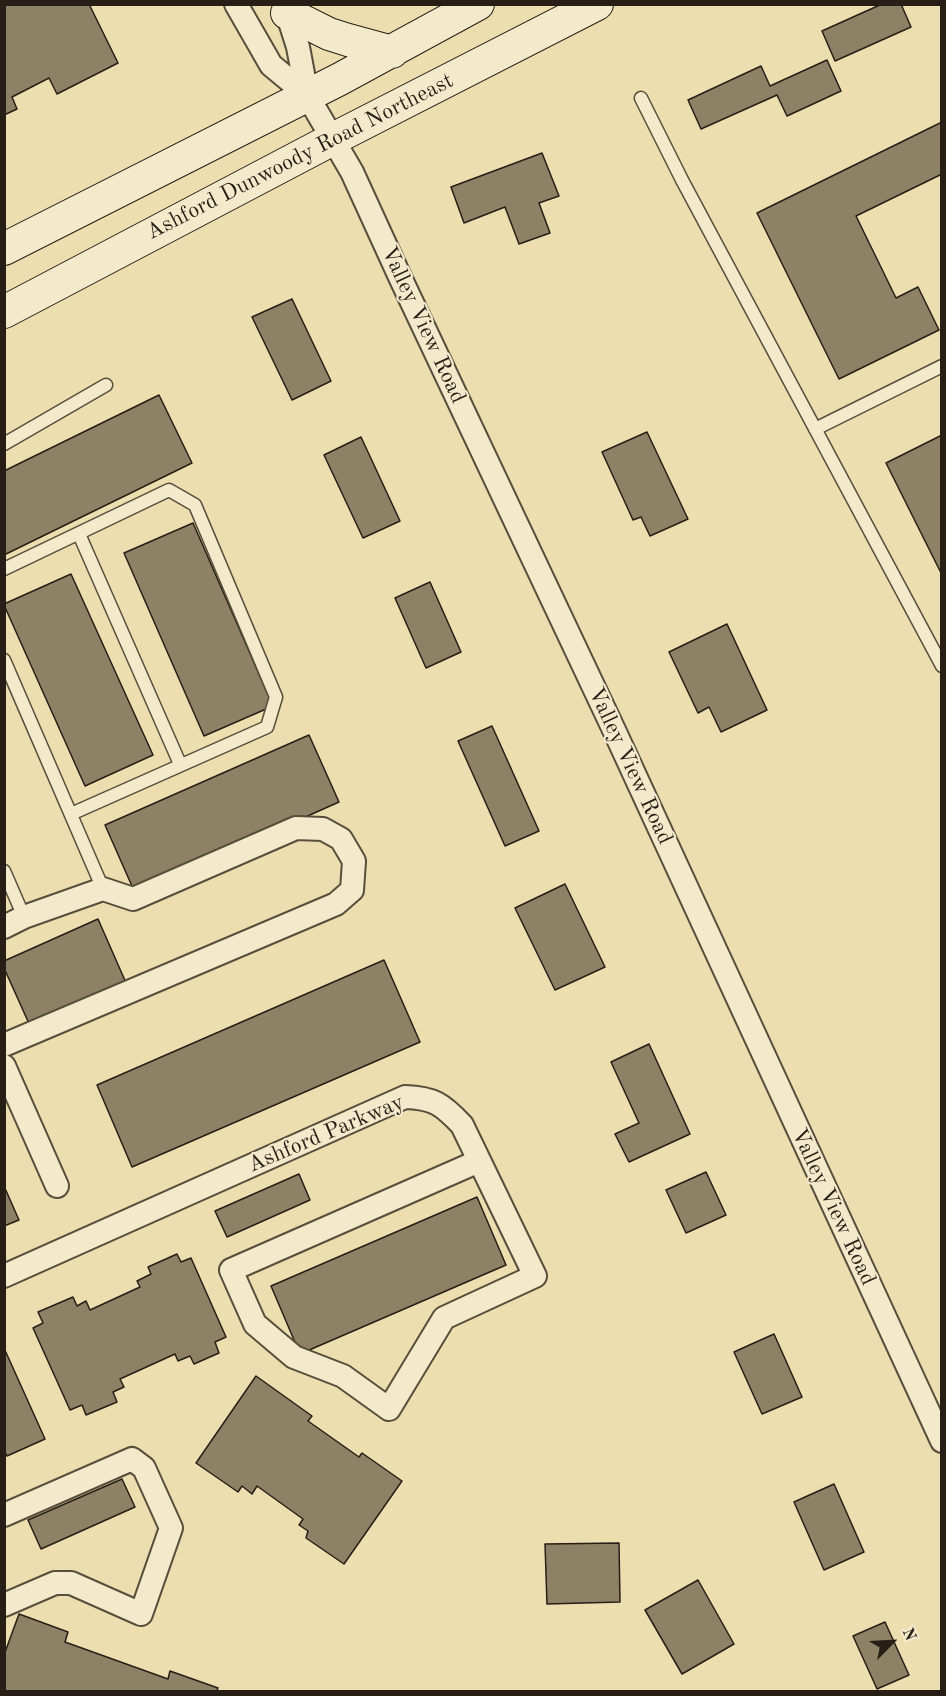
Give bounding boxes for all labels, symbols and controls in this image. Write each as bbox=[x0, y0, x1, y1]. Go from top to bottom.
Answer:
street label: Ashford Dunwoody Road Northeast bbox=[142, 68, 458, 246]
street label: Valley View Road bbox=[375, 242, 471, 408]
street label: Valley View Road bbox=[582, 683, 678, 849]
street label: Ashford Parkway bbox=[244, 1089, 408, 1179]
street label: Valley View Road bbox=[785, 1124, 881, 1290]
north arrow bbox=[862, 1612, 922, 1672]
text: N bbox=[899, 1626, 918, 1644]

